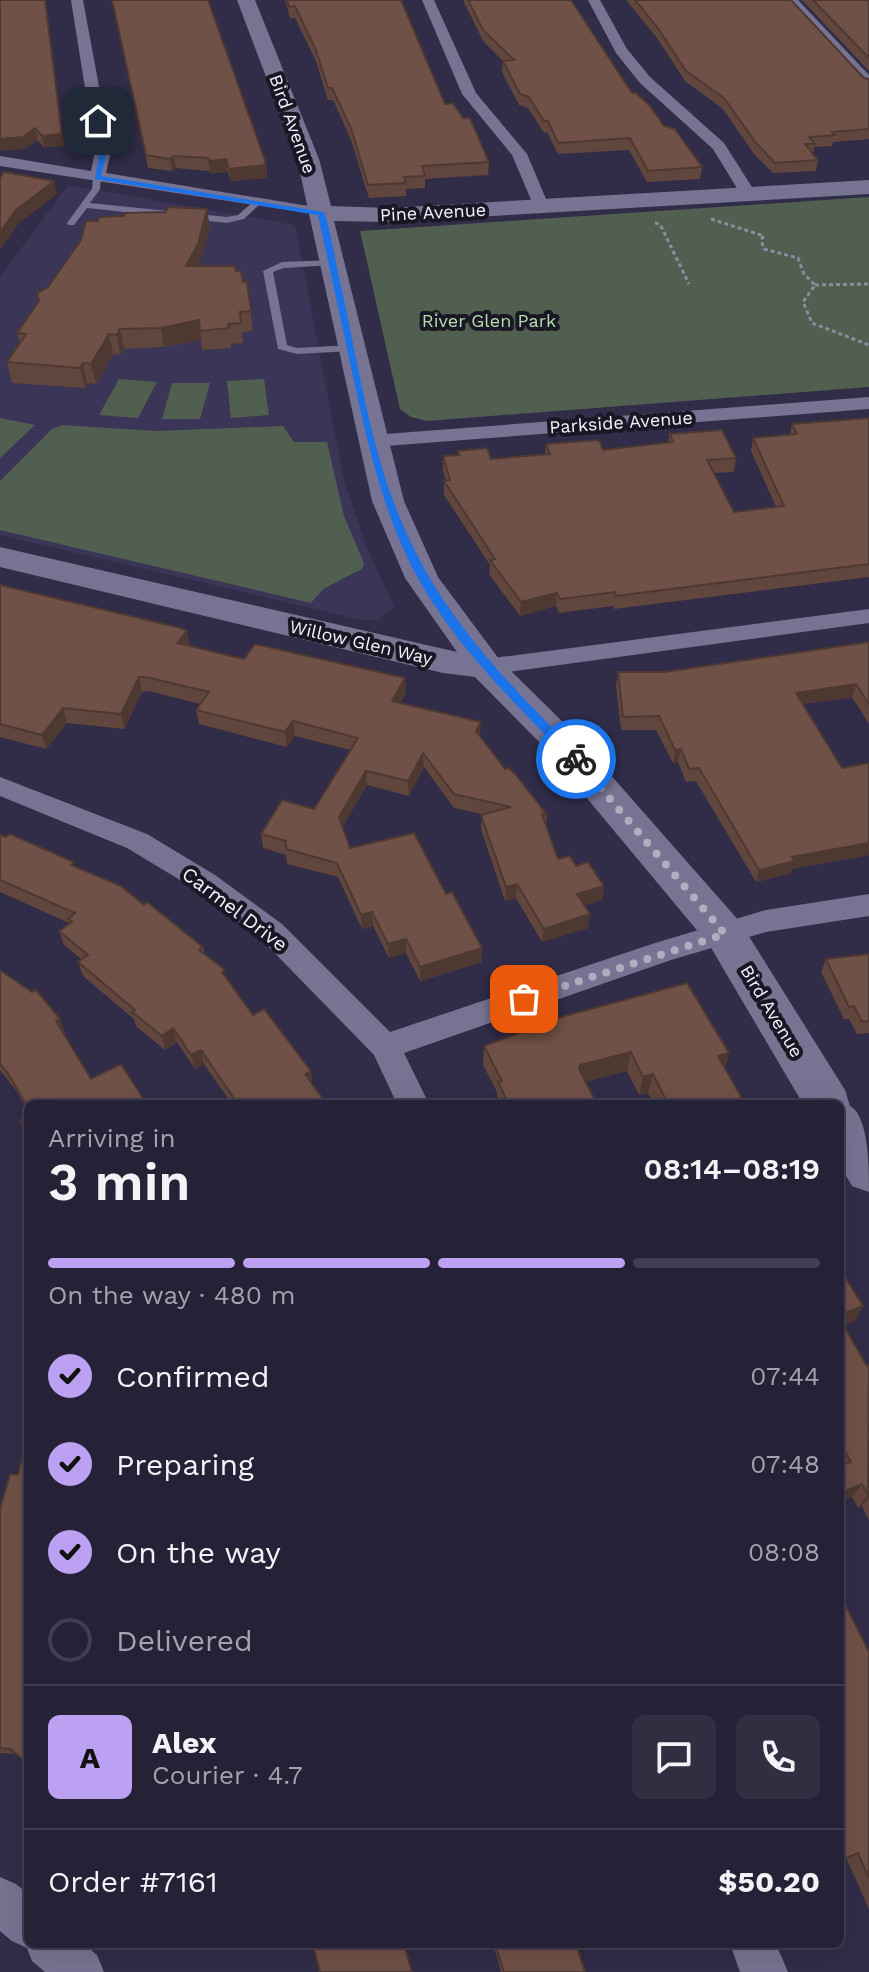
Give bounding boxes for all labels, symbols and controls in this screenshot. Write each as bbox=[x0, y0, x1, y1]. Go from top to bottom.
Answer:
street label: Bird Avenue bbox=[265, 72, 321, 176]
pin bbox=[64, 87, 132, 155]
icon: home bbox=[76, 99, 120, 143]
street label: Pine Avenue bbox=[379, 199, 487, 225]
park label: River Glen Park bbox=[422, 310, 556, 331]
street label: Parkside Avenue bbox=[549, 407, 693, 437]
street label: Willow Glen Way bbox=[288, 615, 435, 669]
courier bbox=[536, 719, 616, 799]
icon: bike bbox=[554, 737, 598, 781]
street label: Carmel Drive bbox=[178, 862, 292, 956]
street label: Bird Avenue bbox=[736, 961, 808, 1061]
pin bbox=[490, 965, 558, 1033]
icon: bag bbox=[502, 977, 546, 1021]
text: Arriving in bbox=[48, 1123, 176, 1153]
text: 08:14–08:19 bbox=[644, 1151, 820, 1186]
text: 3 min bbox=[48, 1152, 191, 1213]
text: On the way · 480 m bbox=[48, 1280, 296, 1310]
icon: check bbox=[48, 1354, 92, 1398]
text: Confirmed bbox=[116, 1359, 270, 1394]
text: 07:44 bbox=[750, 1361, 820, 1391]
icon: check bbox=[48, 1442, 92, 1486]
text: Preparing bbox=[116, 1447, 254, 1482]
text: 07:48 bbox=[750, 1449, 820, 1479]
icon: check bbox=[48, 1530, 92, 1574]
text: On the way bbox=[116, 1535, 281, 1570]
text: 08:08 bbox=[748, 1537, 820, 1567]
text: Delivered bbox=[116, 1623, 253, 1658]
button: chat bbox=[632, 1715, 716, 1799]
button: phone bbox=[736, 1715, 820, 1799]
text: Alex bbox=[152, 1725, 216, 1760]
text: A bbox=[80, 1740, 100, 1775]
text: Courier · 4.7 bbox=[152, 1760, 302, 1790]
text: Order #7161 bbox=[48, 1864, 218, 1899]
text: $50.20 bbox=[718, 1864, 820, 1899]

